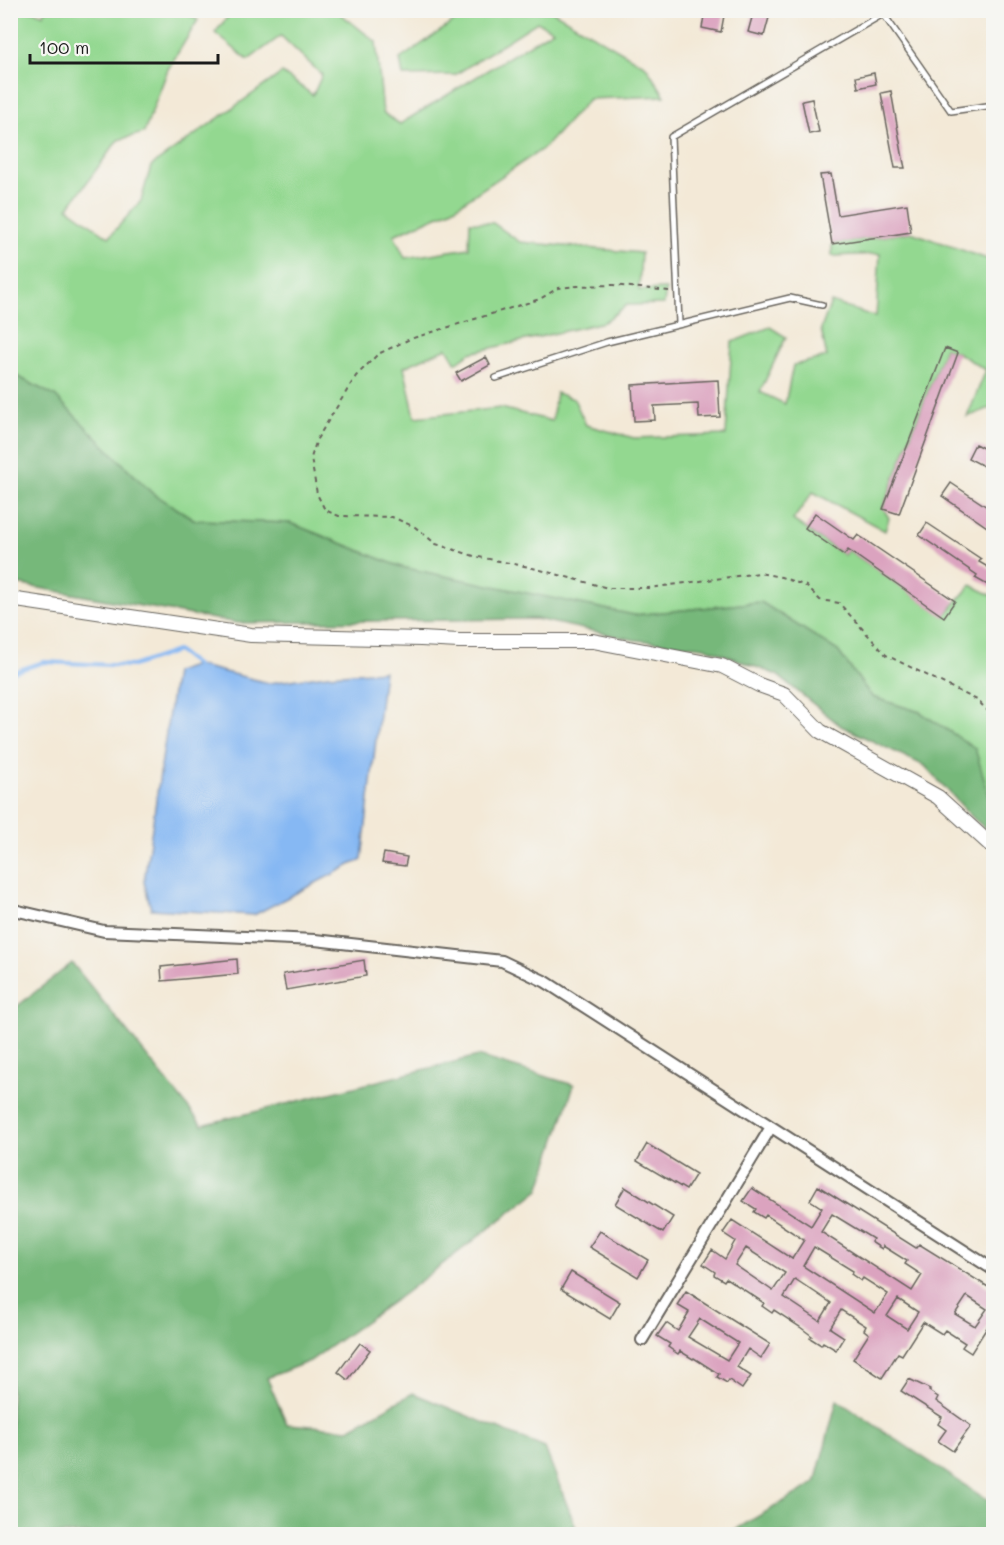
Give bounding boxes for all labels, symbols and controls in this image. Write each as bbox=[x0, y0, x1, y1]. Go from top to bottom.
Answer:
scale bar bbox=[30, 27, 218, 65]
text: 100 m bbox=[39, 35, 89, 59]

